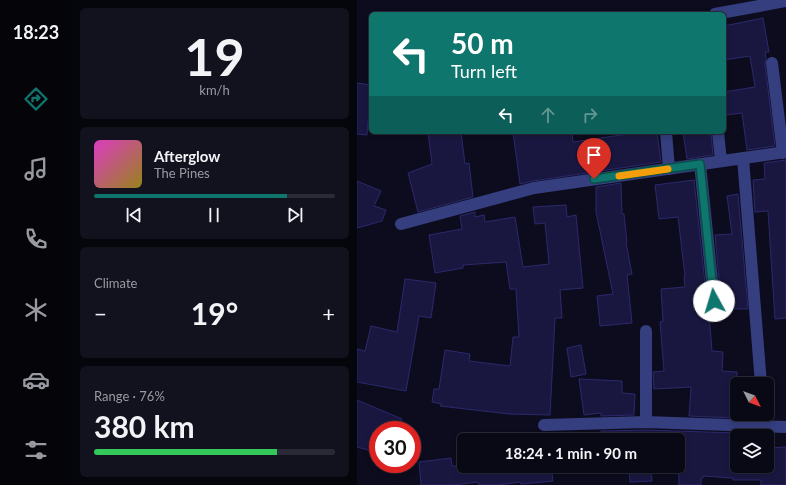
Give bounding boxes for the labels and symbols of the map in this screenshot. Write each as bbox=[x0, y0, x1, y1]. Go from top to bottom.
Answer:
pin bbox=[577, 138, 611, 179]
position arrow bbox=[693, 280, 735, 322]
north arrow bbox=[730, 377, 774, 421]
speed limit sign: 30 bbox=[369, 421, 421, 473]

